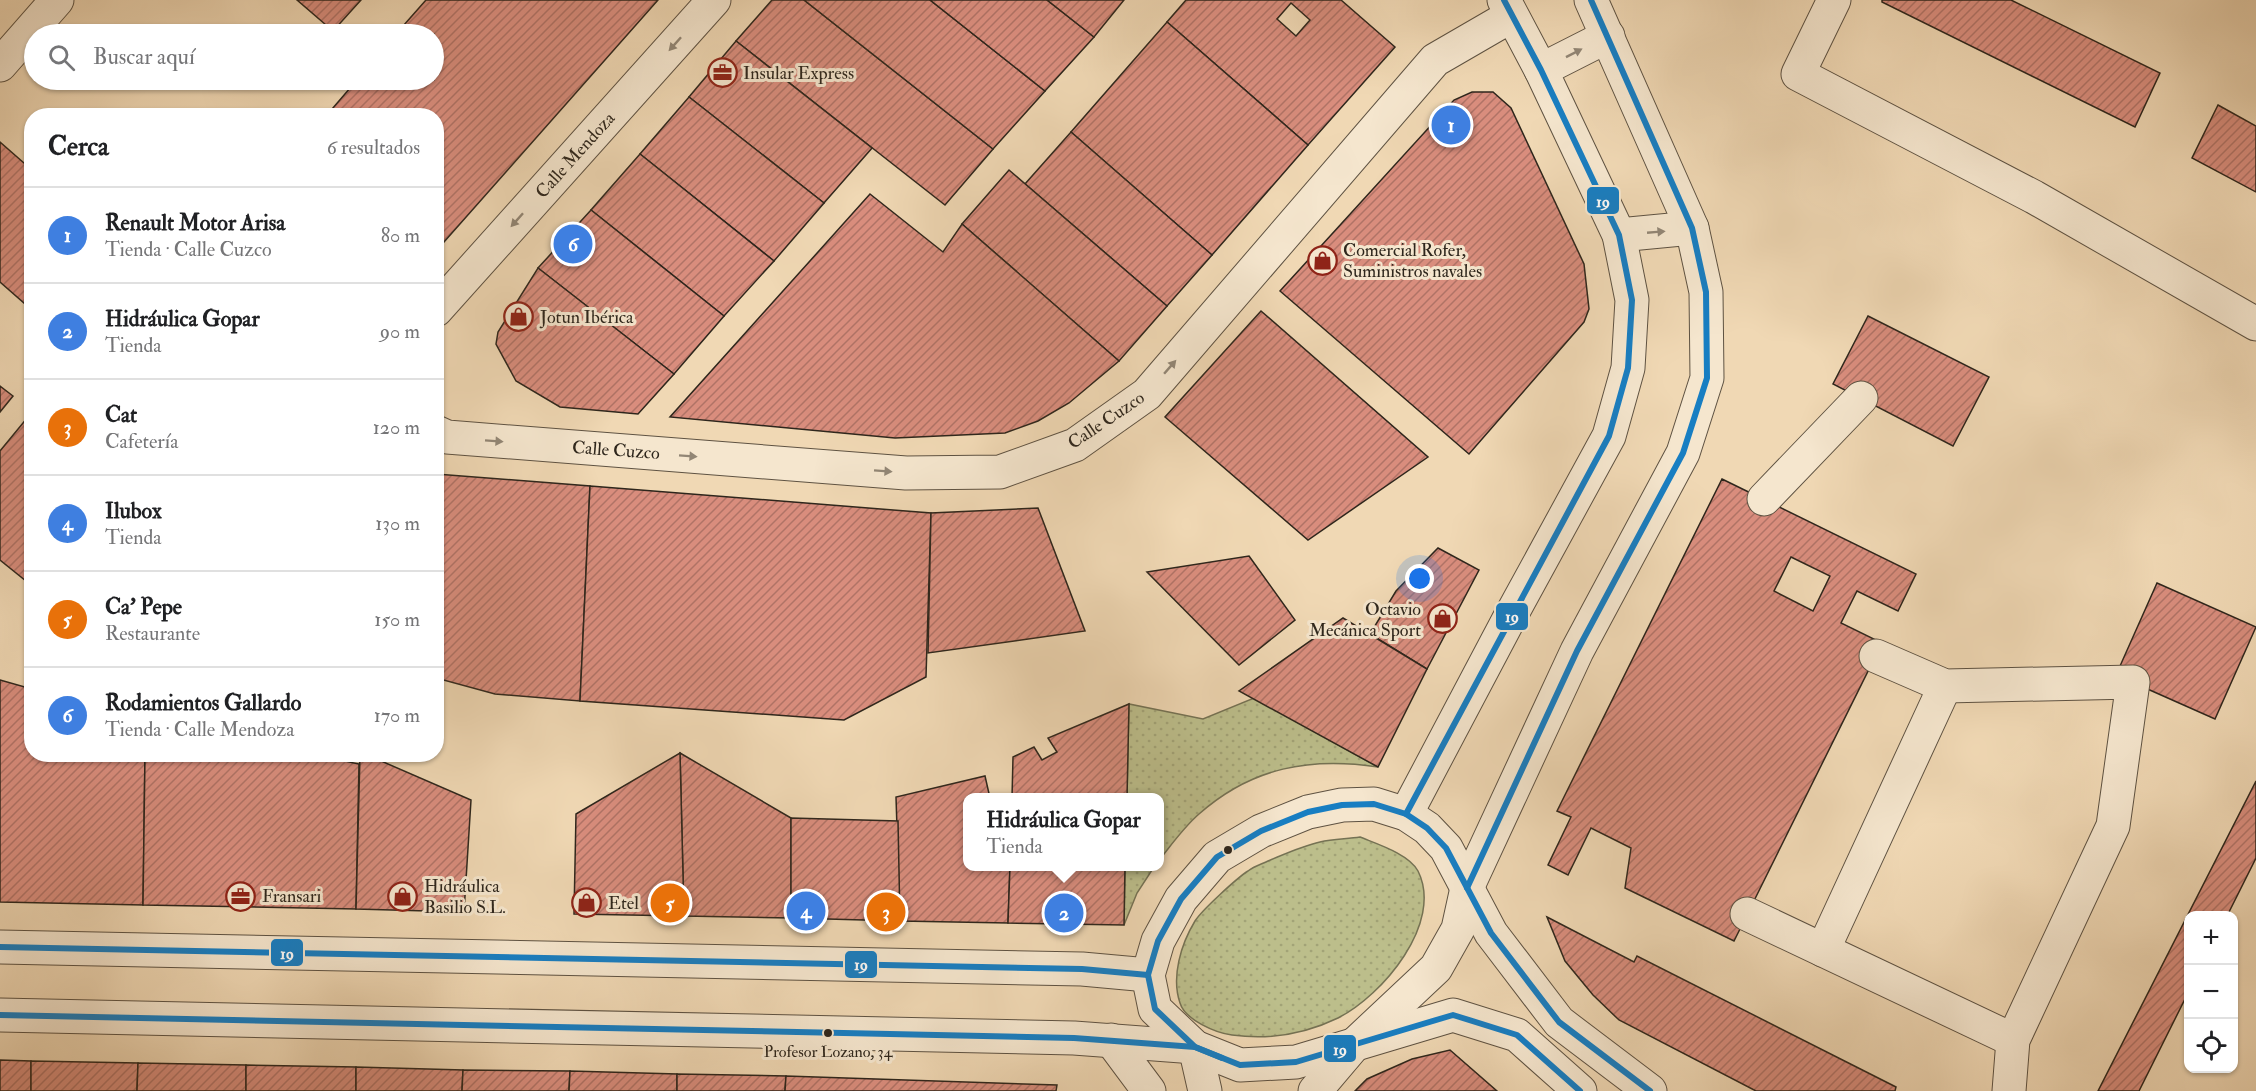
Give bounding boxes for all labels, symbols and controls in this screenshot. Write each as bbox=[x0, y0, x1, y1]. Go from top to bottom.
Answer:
search box bbox=[24, 24, 444, 90]
one-way arrow bbox=[668, 36, 682, 51]
icon: search bbox=[45, 41, 78, 74]
text: Buscar aquí bbox=[93, 43, 195, 71]
one-way arrow bbox=[1566, 48, 1583, 58]
office icon: Insular Express bbox=[706, 57, 738, 89]
place label: Insular Express bbox=[743, 62, 854, 85]
pin: 1 bbox=[1432, 102, 1470, 148]
street label: Calle Mendoza bbox=[531, 107, 621, 203]
text: Cerca bbox=[48, 131, 109, 163]
text: 6 resultados bbox=[327, 135, 420, 160]
line badge: 19 bbox=[1586, 186, 1620, 215]
text: 19 bbox=[1596, 192, 1610, 212]
text: Renault Motor Arisa bbox=[105, 209, 285, 237]
one-way arrow bbox=[511, 212, 524, 227]
pin: 6 bbox=[554, 222, 592, 266]
text: 1 bbox=[64, 223, 71, 248]
text: 80 m bbox=[381, 223, 420, 248]
one-way arrow bbox=[1646, 227, 1665, 237]
text: Tienda · Calle Cuzco bbox=[105, 237, 272, 262]
place label: Comercial Rofer, Suministros navales bbox=[1343, 239, 1482, 283]
shop icon: Comercial Rofer, Suministros navales bbox=[1306, 244, 1338, 276]
shop icon: Jotun Ibérica bbox=[503, 301, 535, 333]
text: Hidráulica Gopar bbox=[105, 305, 260, 333]
place label: Jotun Ibérica bbox=[539, 306, 634, 329]
text: 2 bbox=[62, 319, 73, 344]
text: 90 m bbox=[380, 319, 420, 344]
text: Tienda bbox=[105, 333, 162, 358]
one-way arrow bbox=[1164, 359, 1177, 375]
street label: Calle Cuzco bbox=[1063, 386, 1149, 455]
text: Cat bbox=[105, 401, 137, 429]
text: 3 bbox=[64, 415, 71, 440]
text: 120 m bbox=[373, 415, 420, 440]
text: Cafetería bbox=[105, 429, 178, 454]
one-way arrow bbox=[484, 436, 503, 445]
street label: Calle Cuzco bbox=[571, 436, 661, 465]
one-way arrow bbox=[679, 451, 698, 461]
one-way arrow bbox=[873, 466, 892, 476]
text: Ilubox bbox=[105, 497, 162, 525]
text: 4 bbox=[62, 511, 73, 536]
text: 130 m bbox=[375, 511, 420, 536]
text: Tienda bbox=[105, 525, 162, 550]
your location bbox=[1405, 564, 1434, 593]
text: Ca' Pepe bbox=[105, 593, 182, 621]
place label: Octavio Mecánica Sport bbox=[1309, 598, 1421, 642]
line badge: 19 bbox=[1495, 602, 1529, 631]
shop icon: Octavio Mecánica Sport bbox=[1426, 603, 1458, 635]
text: 5 bbox=[63, 607, 72, 632]
text: 150 m bbox=[374, 607, 420, 632]
text: 19 bbox=[1505, 607, 1519, 627]
text: Restaurante bbox=[105, 621, 200, 646]
text: Rodamientos Gallardo bbox=[105, 689, 301, 717]
text: 6 bbox=[62, 703, 73, 728]
text: 170 m bbox=[374, 703, 420, 728]
text: Tienda · Calle Mendoza bbox=[105, 717, 294, 742]
popup bbox=[963, 793, 1164, 871]
text: Hidráulica Gopar bbox=[986, 806, 1141, 834]
text: Tienda bbox=[986, 834, 1043, 859]
unlabelled marker bbox=[1222, 844, 1234, 856]
place label: Hidráulica Basilio S.L. bbox=[424, 875, 506, 919]
office icon: Fransari bbox=[225, 880, 257, 912]
shop icon: Hidráulica Basilio S.L. bbox=[387, 880, 419, 912]
pin: 5 bbox=[650, 880, 690, 926]
place label: Fransari bbox=[262, 885, 322, 908]
shop icon: Etel bbox=[571, 887, 603, 919]
pin: 4 bbox=[786, 888, 826, 934]
pin: 3 bbox=[866, 890, 906, 934]
pin: 2 bbox=[1044, 890, 1084, 936]
place label: Etel bbox=[608, 892, 639, 915]
map controls bbox=[2184, 911, 2238, 1073]
button: + bbox=[2184, 911, 2238, 965]
line badge: 19 bbox=[270, 938, 304, 967]
text: 19 bbox=[280, 944, 294, 964]
line badge: 19 bbox=[844, 950, 878, 979]
text: 19 bbox=[854, 955, 868, 975]
button: − bbox=[2184, 965, 2238, 1019]
button: locate bbox=[2184, 1019, 2238, 1073]
marker: Profesor Lozano, 34 bbox=[822, 1027, 834, 1039]
line badge: 19 bbox=[1323, 1034, 1357, 1063]
text: 19 bbox=[1333, 1040, 1347, 1060]
place label: Profesor Lozano, 34 bbox=[764, 1042, 894, 1062]

